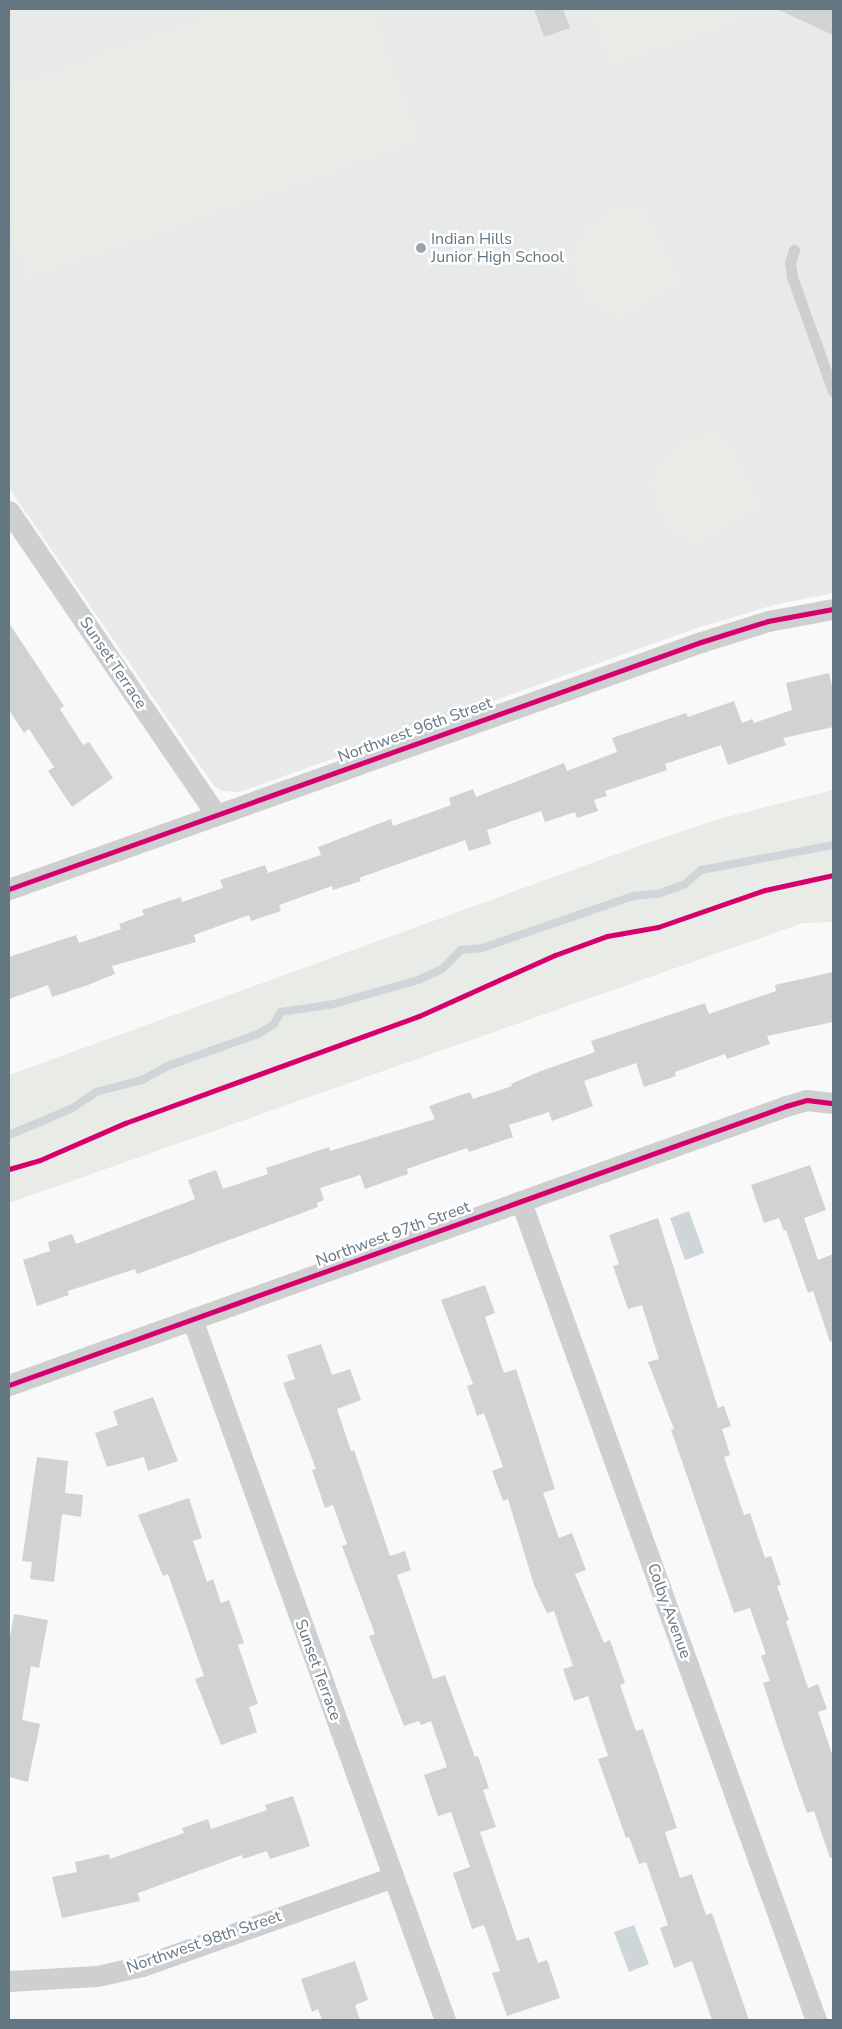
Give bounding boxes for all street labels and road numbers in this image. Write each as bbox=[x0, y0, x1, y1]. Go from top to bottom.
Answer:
street label: Sunset Terrace bbox=[75, 614, 151, 712]
street label: Northwest 96th Street bbox=[335, 693, 495, 767]
street label: Northwest 97th Street bbox=[313, 1197, 473, 1271]
street label: Colby Avenue bbox=[643, 1561, 695, 1661]
street label: Sunset Terrace bbox=[291, 1617, 345, 1723]
street label: Northwest 98th Street bbox=[124, 1906, 284, 1978]

